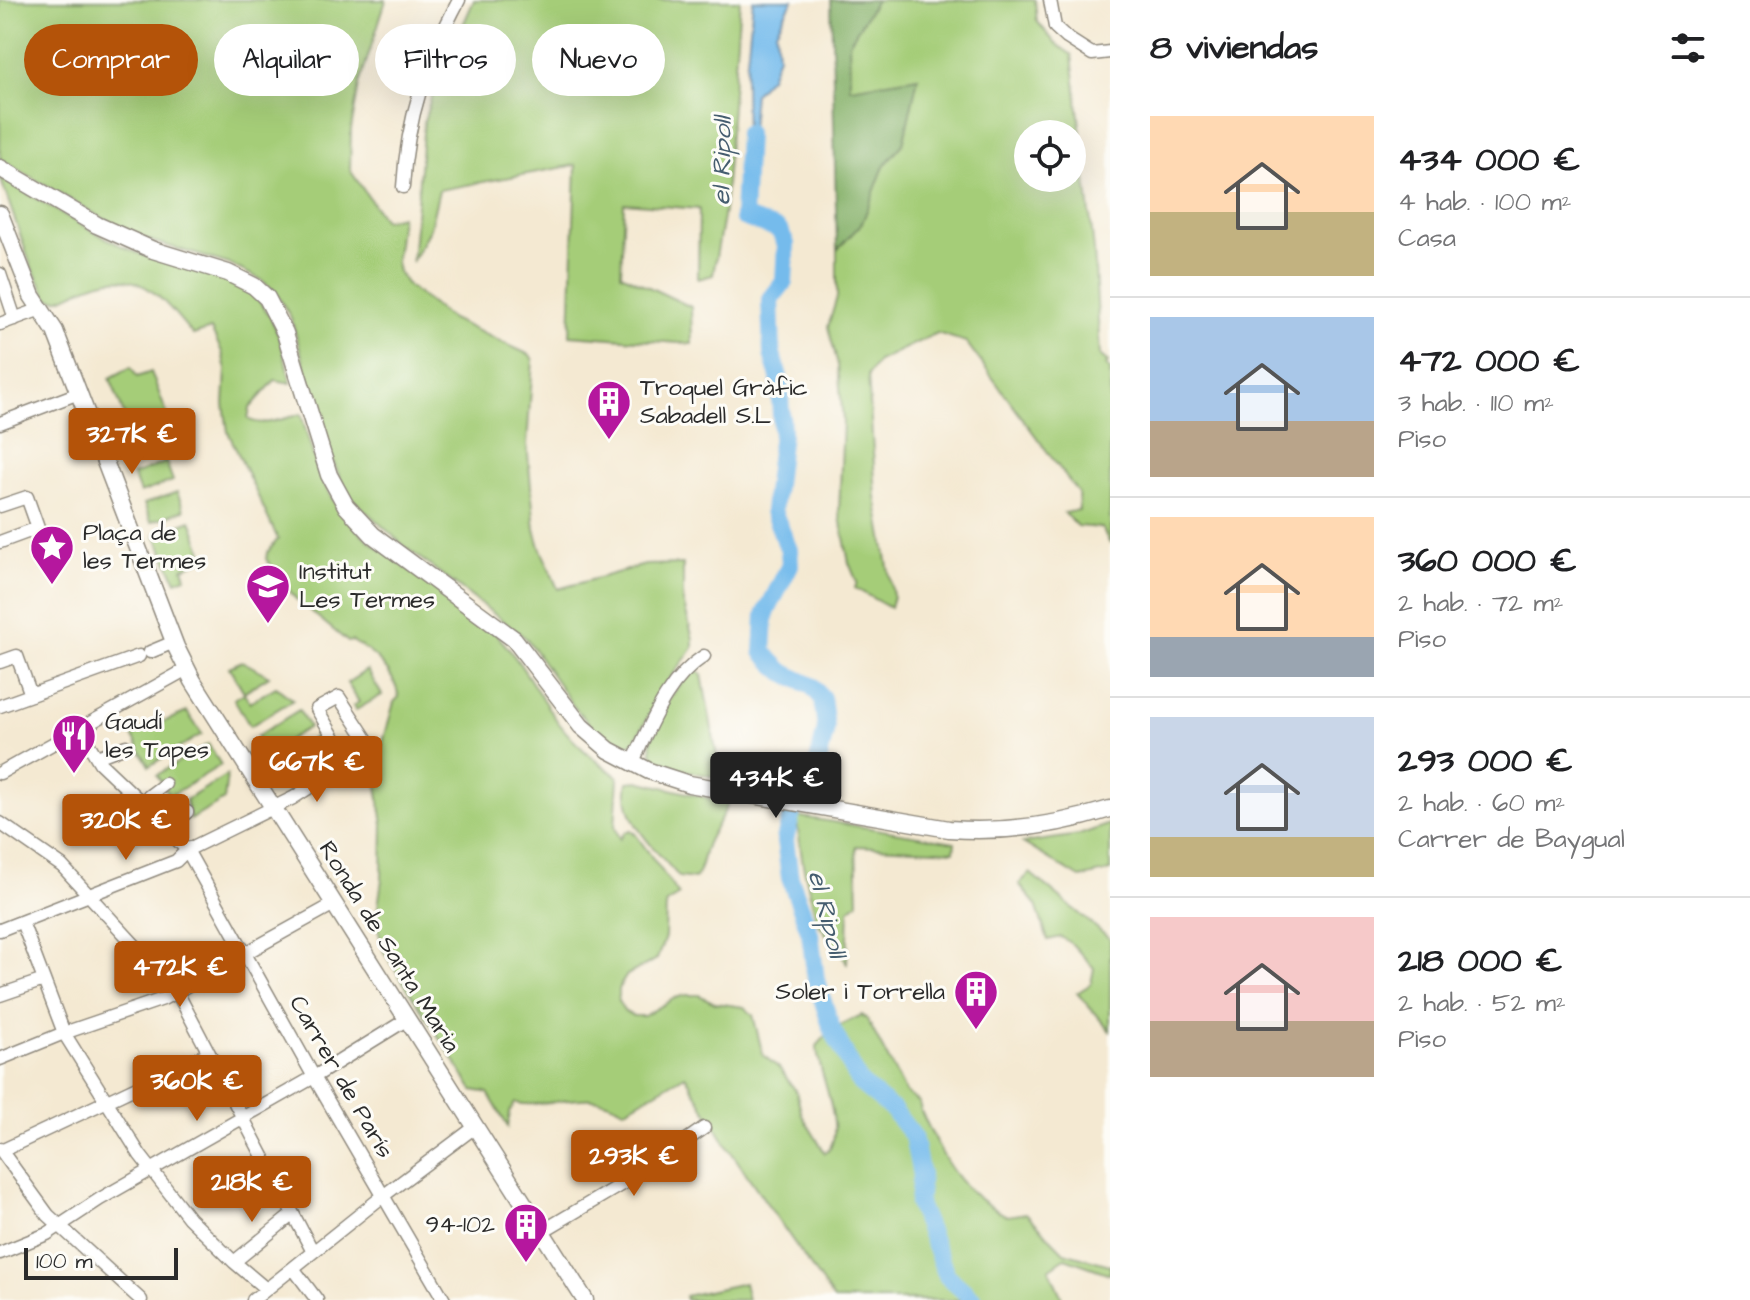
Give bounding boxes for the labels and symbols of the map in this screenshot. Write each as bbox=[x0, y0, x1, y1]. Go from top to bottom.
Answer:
water label: el Ripoll bbox=[703, 114, 741, 205]
place label: Troquel Gràfic Sabadell S.L bbox=[640, 371, 808, 433]
building icon: Troquel Gràfic Sabadell S.L bbox=[585, 378, 633, 441]
pin: 327K € bbox=[67, 408, 197, 476]
place label: Plaça de les Termes bbox=[83, 516, 206, 578]
place icon: Plaça de les Termes bbox=[28, 523, 76, 586]
place label: Institut Les Termes bbox=[299, 555, 435, 617]
school or university icon: Institut Les Termes bbox=[244, 562, 292, 625]
place label: Gaudí les Tapes bbox=[105, 705, 209, 767]
restaurant icon: Gaudí les Tapes bbox=[50, 712, 98, 775]
pin: 667K € bbox=[252, 736, 382, 804]
pin: 434K € bbox=[711, 752, 841, 820]
pin: 320K € bbox=[61, 794, 191, 862]
street label: Ronda de Santa Maria bbox=[310, 835, 468, 1059]
water label: el Ripoll bbox=[799, 867, 856, 964]
pin: 472K € bbox=[115, 941, 245, 1009]
building icon: Soler i Torrella bbox=[952, 968, 1000, 1031]
place label: Soler i Torrella bbox=[776, 975, 945, 1009]
street label: Carrer de París bbox=[281, 989, 401, 1165]
pin: 360K € bbox=[132, 1055, 262, 1123]
pin: 293K € bbox=[569, 1130, 699, 1198]
pin: 218K € bbox=[187, 1156, 317, 1224]
building icon: 94-102 bbox=[502, 1201, 550, 1264]
place label: 94-102 bbox=[426, 1208, 495, 1242]
scale bar bbox=[24, 1244, 178, 1280]

